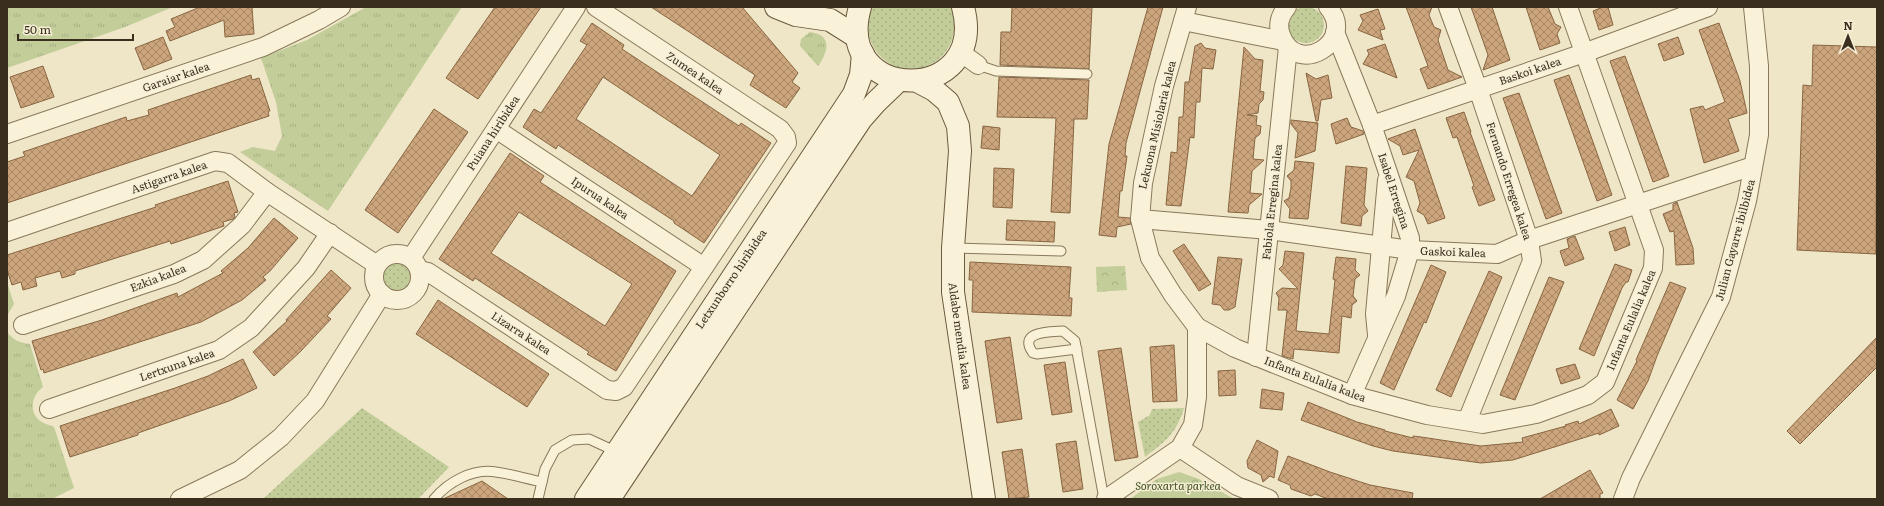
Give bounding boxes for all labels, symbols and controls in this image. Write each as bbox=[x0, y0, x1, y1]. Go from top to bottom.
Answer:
scale bar bbox=[18, 16, 133, 42]
north arrow bbox=[1828, 16, 1868, 56]
text: N bbox=[1843, 17, 1853, 33]
text: 50 m bbox=[24, 20, 51, 38]
street label: Zumea kalea bbox=[664, 47, 728, 97]
street label: Baskoi kalea bbox=[1496, 52, 1563, 88]
street label: Garaiar kalea bbox=[140, 57, 211, 95]
street label: Lekuona Misiolaria kalea bbox=[1133, 59, 1179, 191]
street label: Puiana hiribidea bbox=[462, 92, 523, 173]
street label: Fernando Erregea kalea bbox=[1483, 120, 1537, 242]
street label: Fabiola Erregina kalea bbox=[1257, 143, 1285, 261]
street label: Isabel Erregina bbox=[1375, 151, 1415, 231]
street label: Astigarra kalea bbox=[129, 156, 209, 197]
street label: Ipurua kalea bbox=[569, 172, 633, 222]
street label: Julian Gayarre ibilbidea bbox=[1710, 177, 1758, 302]
street label: Letxunborro hiribidea bbox=[691, 225, 770, 331]
street label: Gaskoi kalea bbox=[1420, 242, 1486, 260]
street label: Ezkia kalea bbox=[127, 259, 188, 295]
street label: Infanta Eulalia kalea bbox=[1602, 267, 1659, 372]
street label: Aldabe mendia kalea bbox=[946, 281, 976, 391]
street label: Lizarra kalea bbox=[489, 307, 555, 357]
street label: Lertxuna kalea bbox=[137, 344, 216, 384]
street label: Infanta Eulalia kalea bbox=[1262, 351, 1369, 405]
park label: Soroxarta parkea bbox=[1135, 477, 1222, 493]

